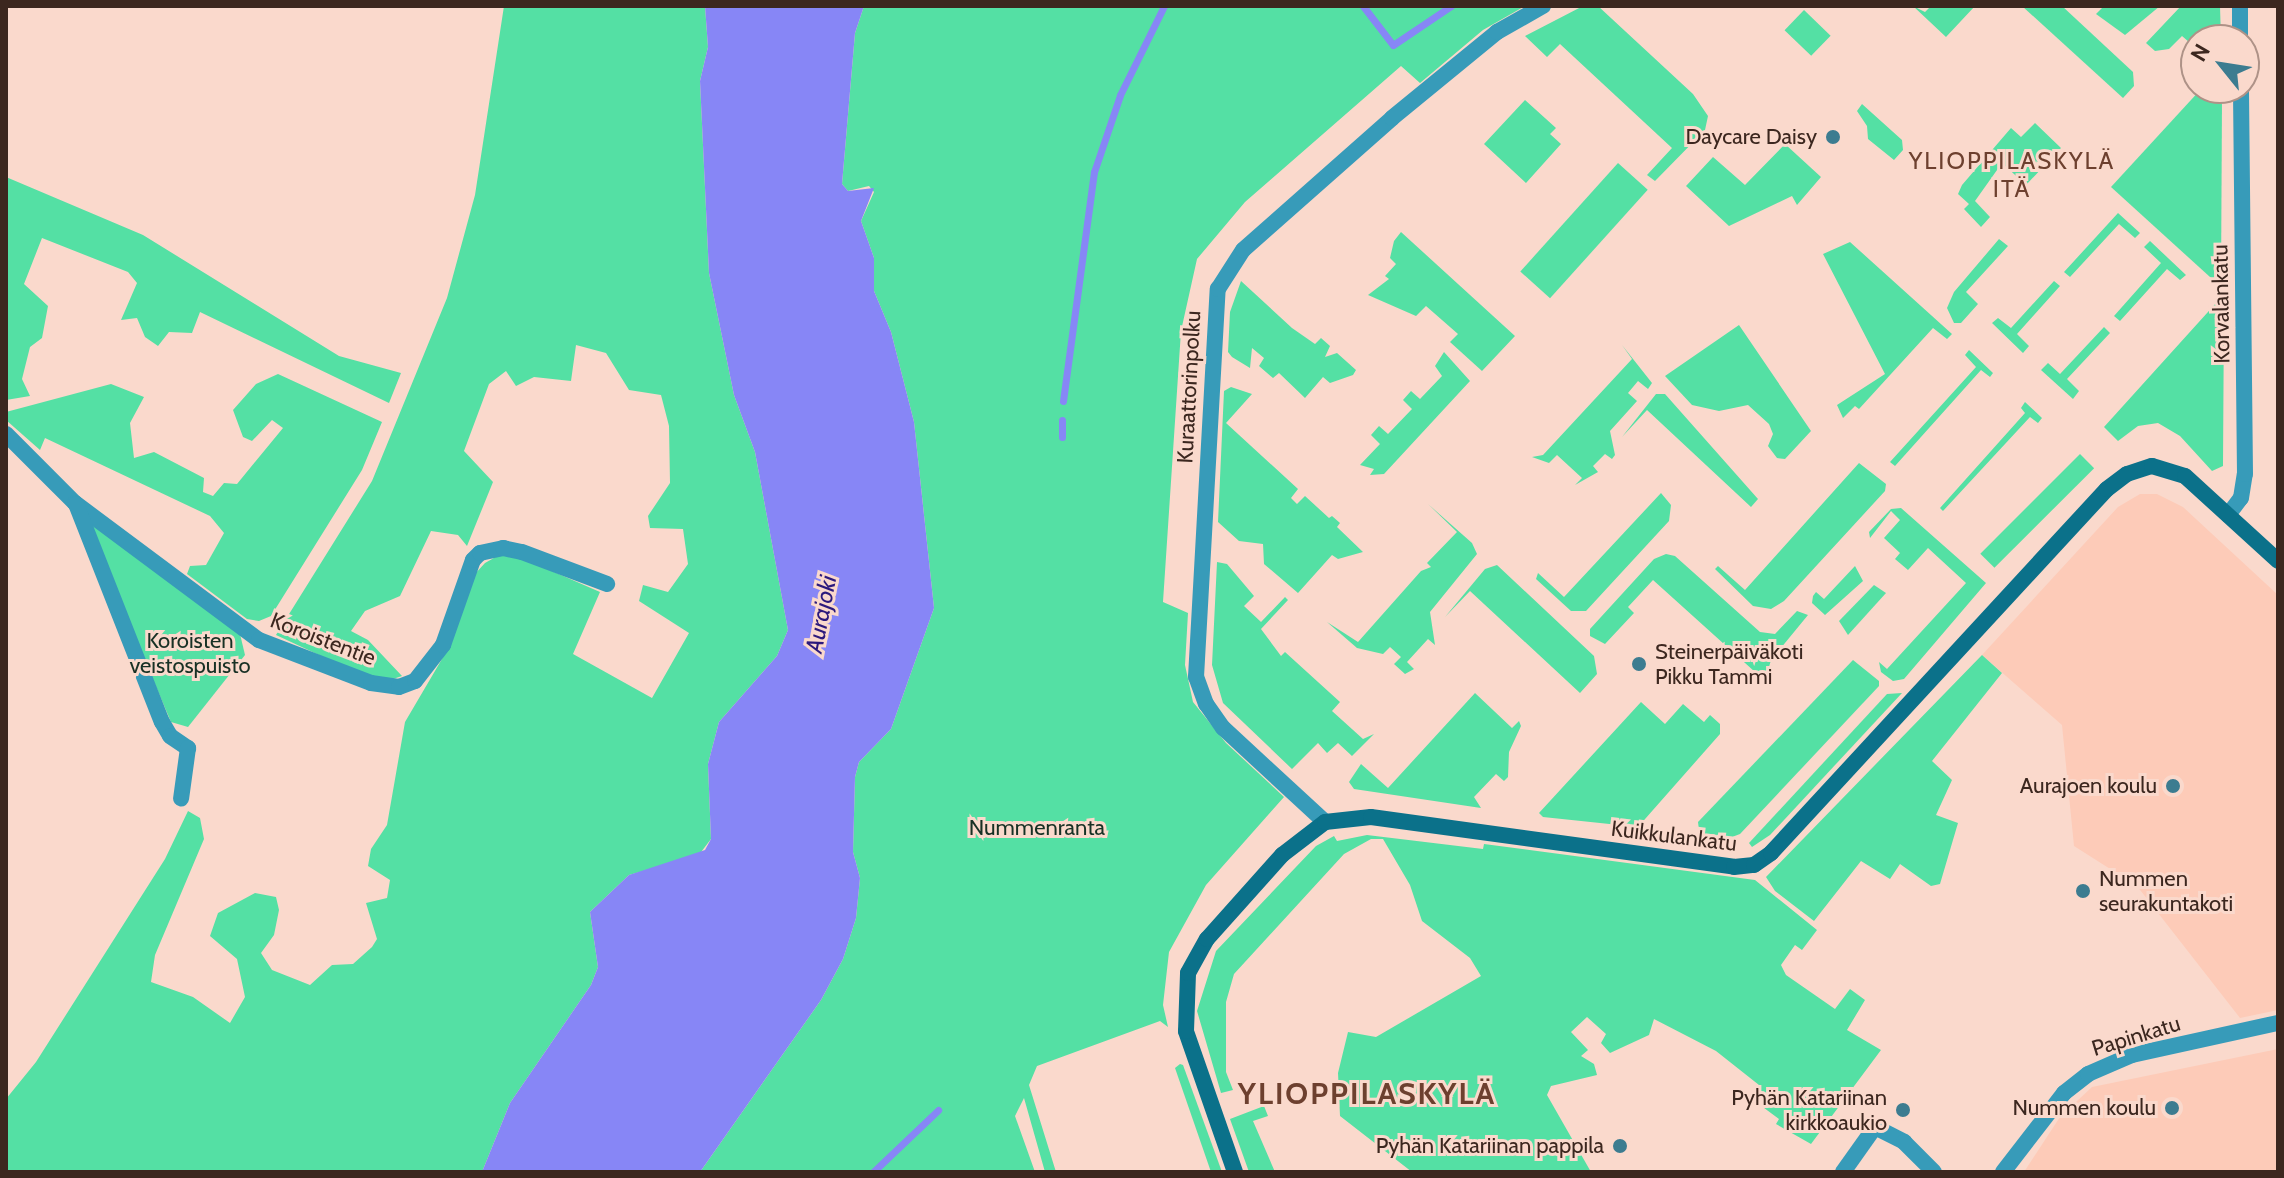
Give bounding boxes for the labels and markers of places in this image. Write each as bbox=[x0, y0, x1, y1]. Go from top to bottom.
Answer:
place label: Daycare Daisy bbox=[1685, 124, 1817, 150]
marker: Daycare Daisy bbox=[1824, 128, 1842, 146]
place label: Steinerpäiväkoti Pikku Tammi bbox=[1655, 638, 1803, 690]
marker: Steinerpäiväkoti Pikku Tammi bbox=[1630, 655, 1648, 673]
place label: Aurajoen koulu bbox=[2020, 773, 2157, 799]
marker: Aurajoen koulu bbox=[2164, 777, 2182, 795]
place label: Nummen seurakuntakoti bbox=[2099, 865, 2233, 916]
marker: Nummen seurakuntakoti bbox=[2074, 882, 2092, 900]
place label: Pyhän Katariinan kirkkoaukio bbox=[1731, 1084, 1887, 1136]
place label: Nummen koulu bbox=[2012, 1095, 2156, 1121]
marker: Nummen koulu bbox=[2163, 1099, 2181, 1117]
marker: Pyhän Katariinan kirkkoaukio bbox=[1894, 1101, 1912, 1119]
place label: Pyhän Katariinan pappila bbox=[1376, 1133, 1604, 1159]
marker: Pyhän Katariinan pappila bbox=[1611, 1137, 1629, 1155]

